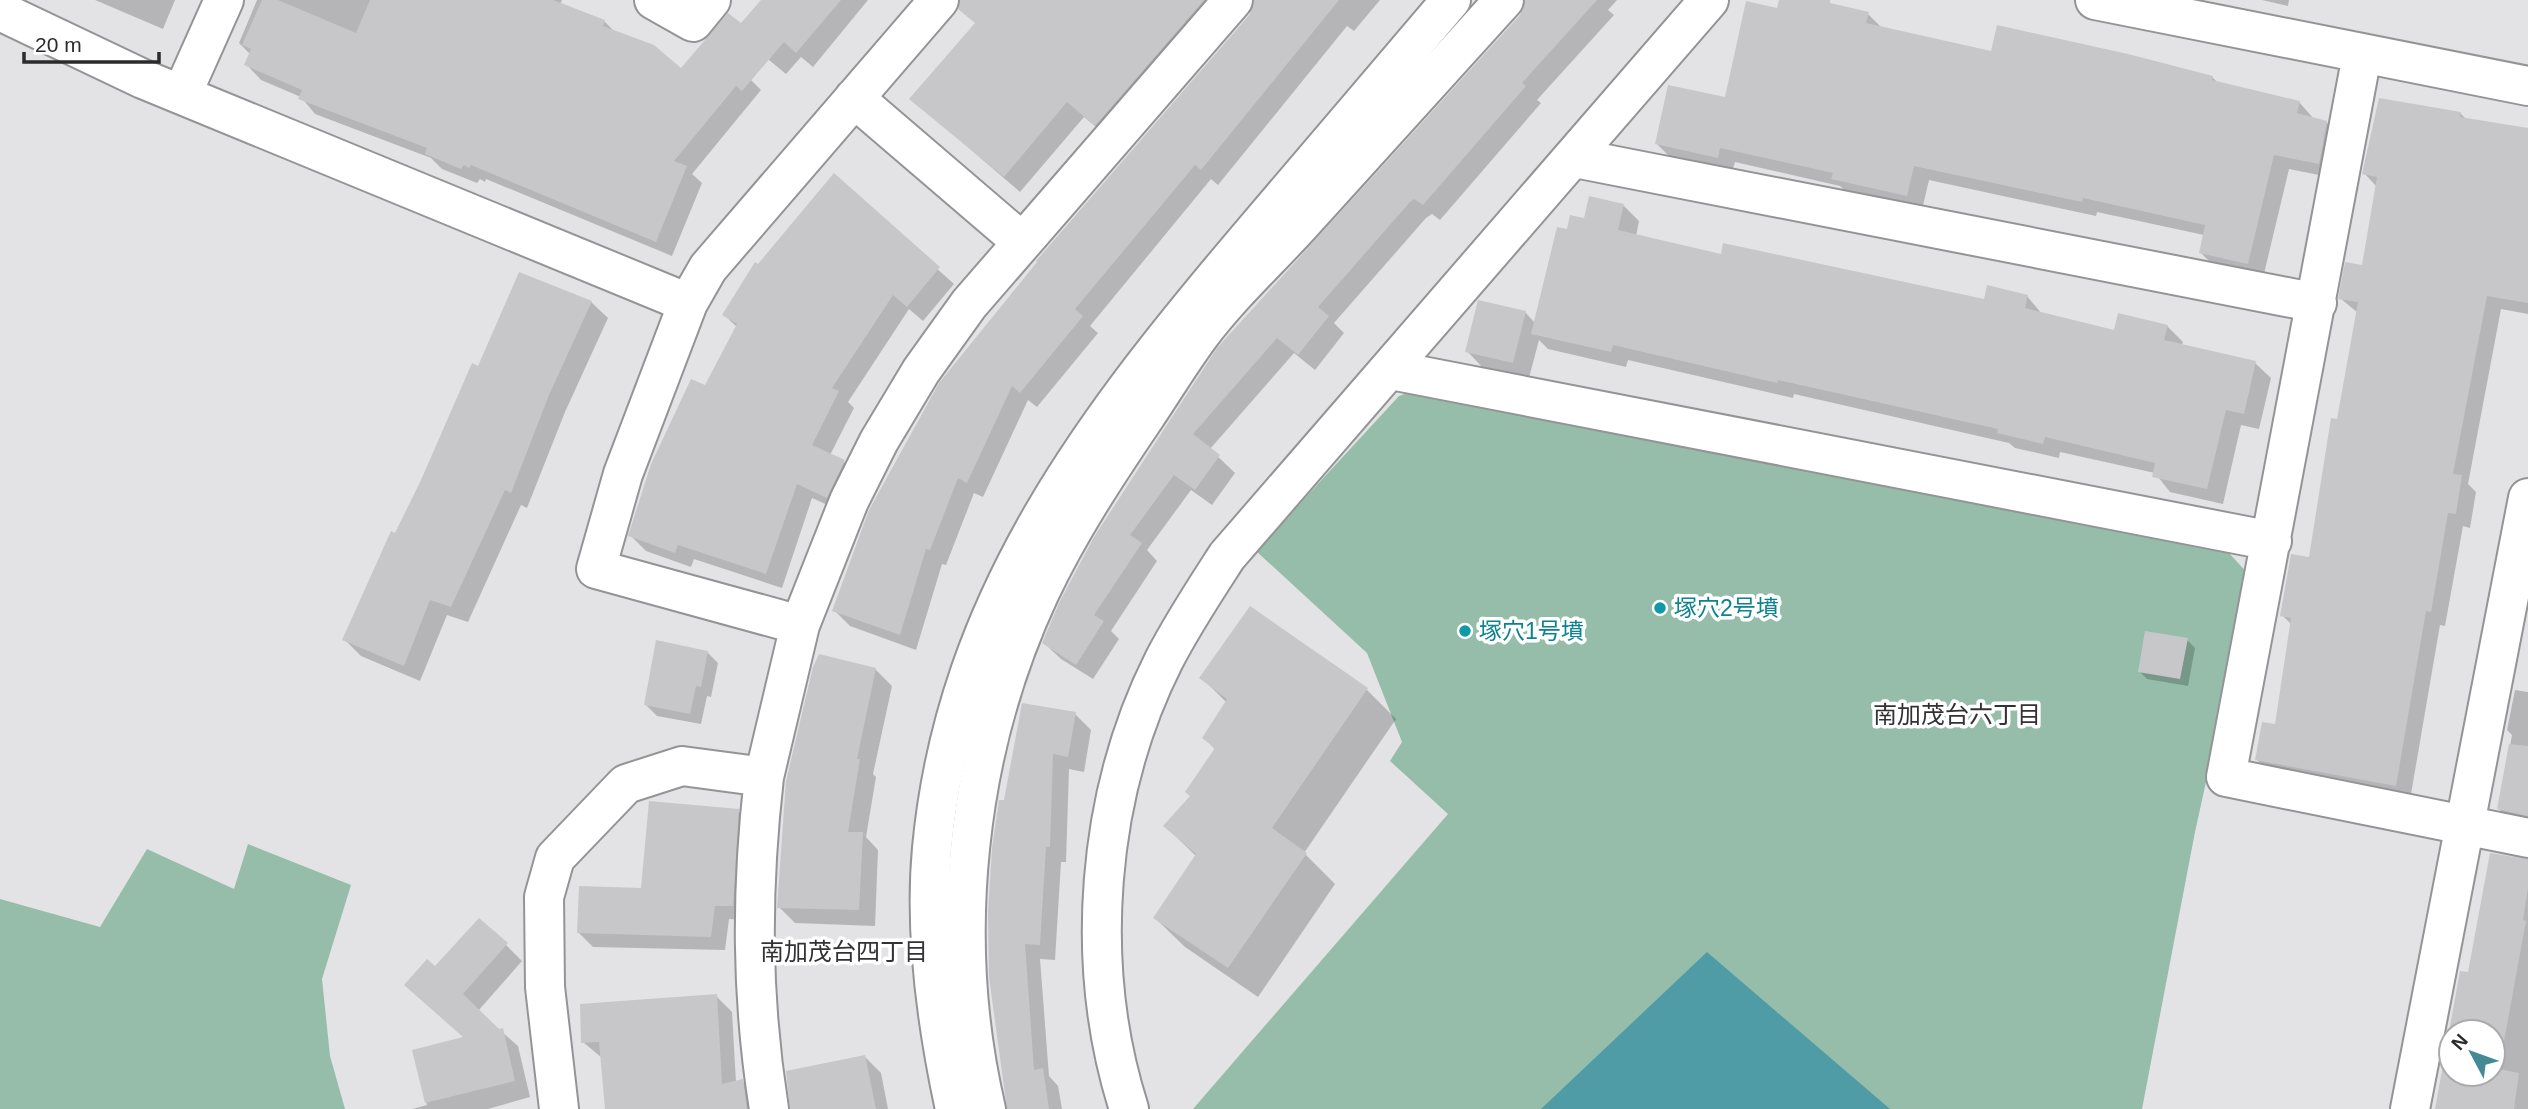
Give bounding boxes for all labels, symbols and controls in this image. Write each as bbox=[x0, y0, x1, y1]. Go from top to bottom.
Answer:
scale bar bbox=[24, 21, 159, 65]
text: 20 m bbox=[35, 33, 82, 56]
place label: 塚穴2号墳 bbox=[1674, 595, 1779, 621]
marker: 塚穴2号墳 bbox=[1652, 600, 1668, 616]
place label: 塚穴1号墳 bbox=[1479, 618, 1584, 644]
marker: 塚穴1号墳 bbox=[1457, 623, 1473, 639]
district label: 南加茂台六丁目 bbox=[1873, 701, 2041, 728]
district label: 南加茂台四丁目 bbox=[760, 938, 928, 965]
north arrow bbox=[2437, 1018, 2507, 1088]
text: N bbox=[2447, 1030, 2472, 1054]

